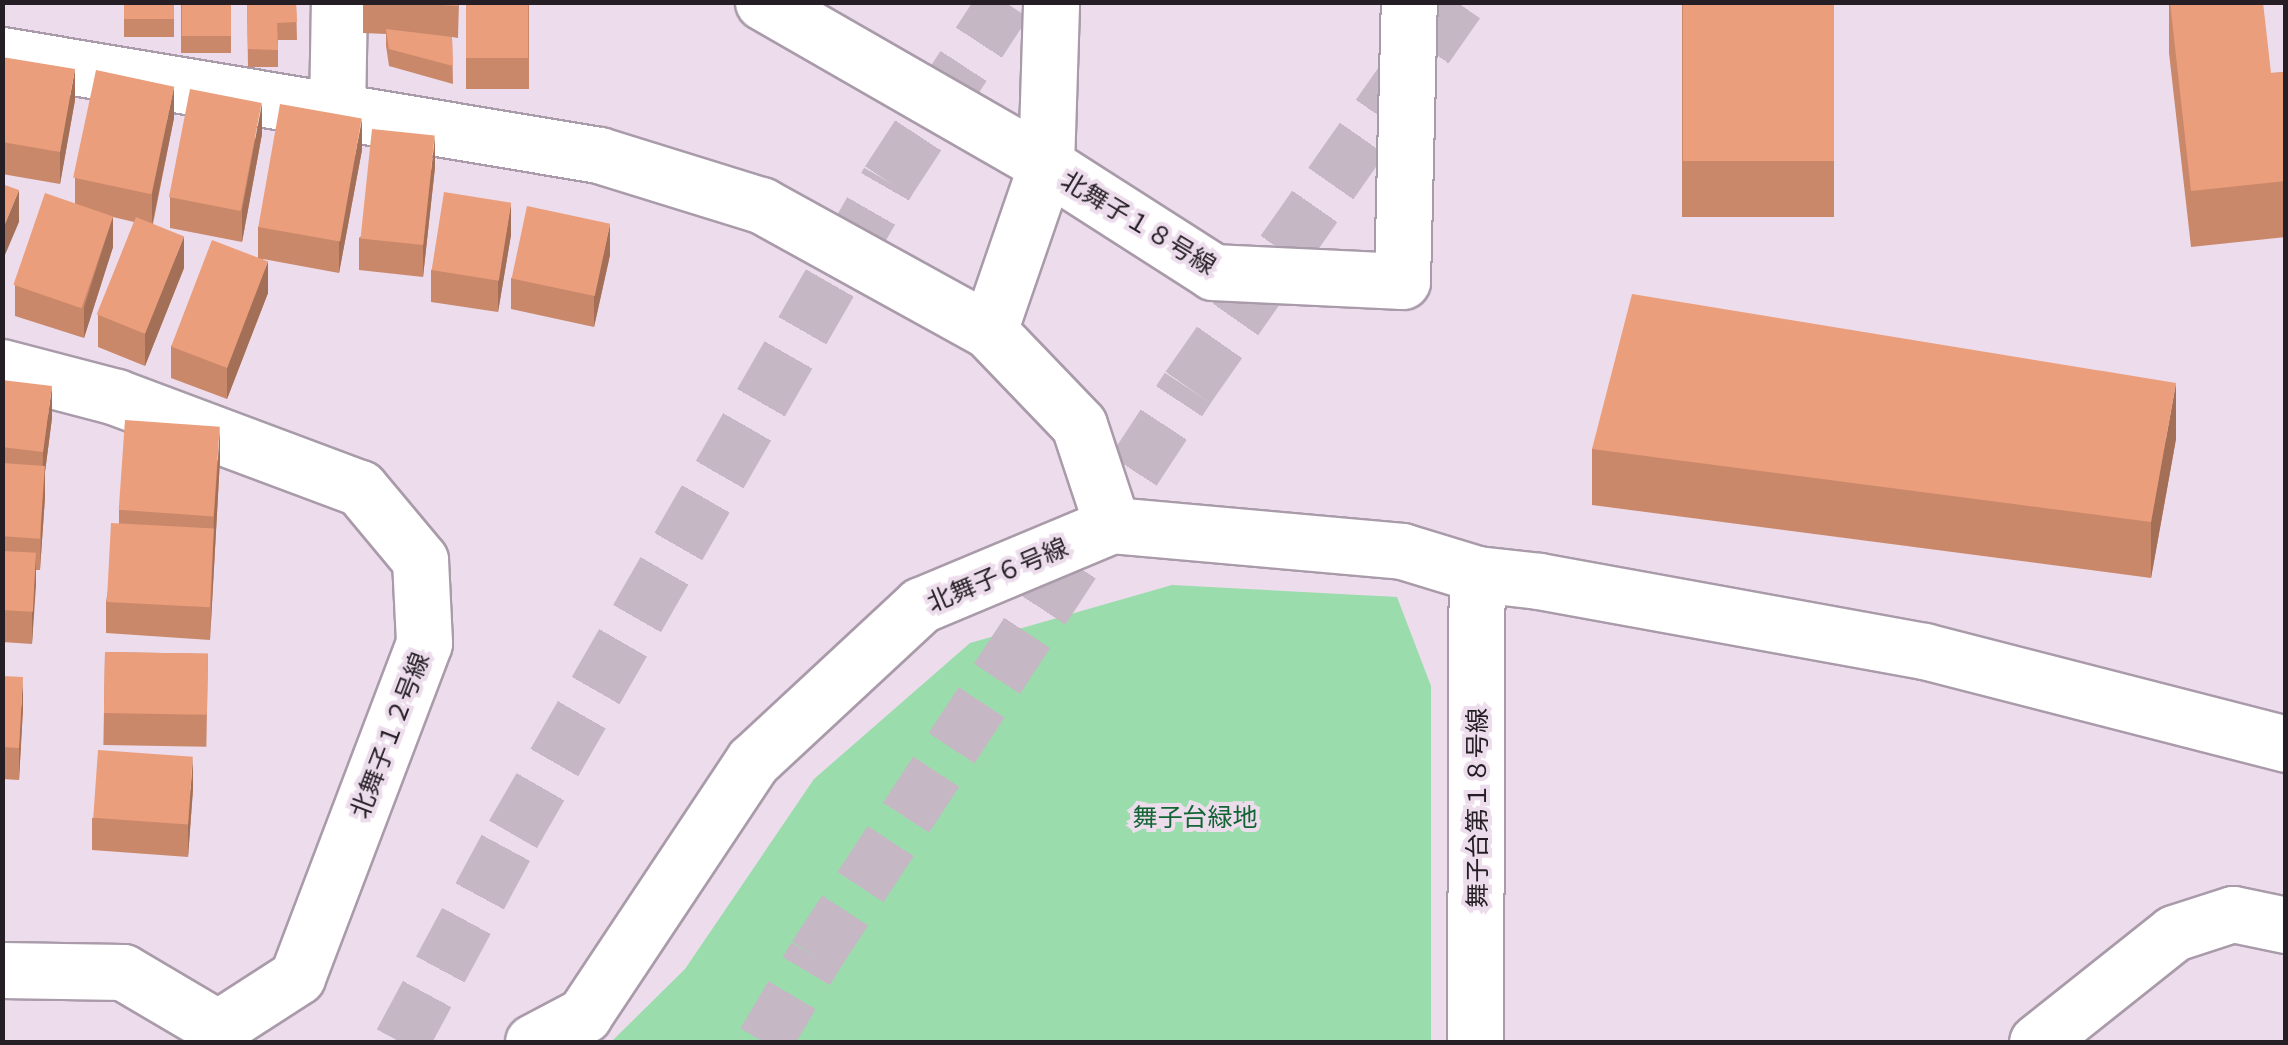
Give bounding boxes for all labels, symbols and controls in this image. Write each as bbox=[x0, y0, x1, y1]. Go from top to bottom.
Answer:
street label: 北舞子１８号線 bbox=[1056, 164, 1222, 280]
street label: 北舞子６号線 bbox=[922, 531, 1072, 617]
street label: 北舞子１２号線 bbox=[344, 648, 434, 822]
street label: 舞子台第１８号線 bbox=[1461, 708, 1491, 908]
park label: 舞子台緑地 bbox=[1133, 801, 1257, 831]

